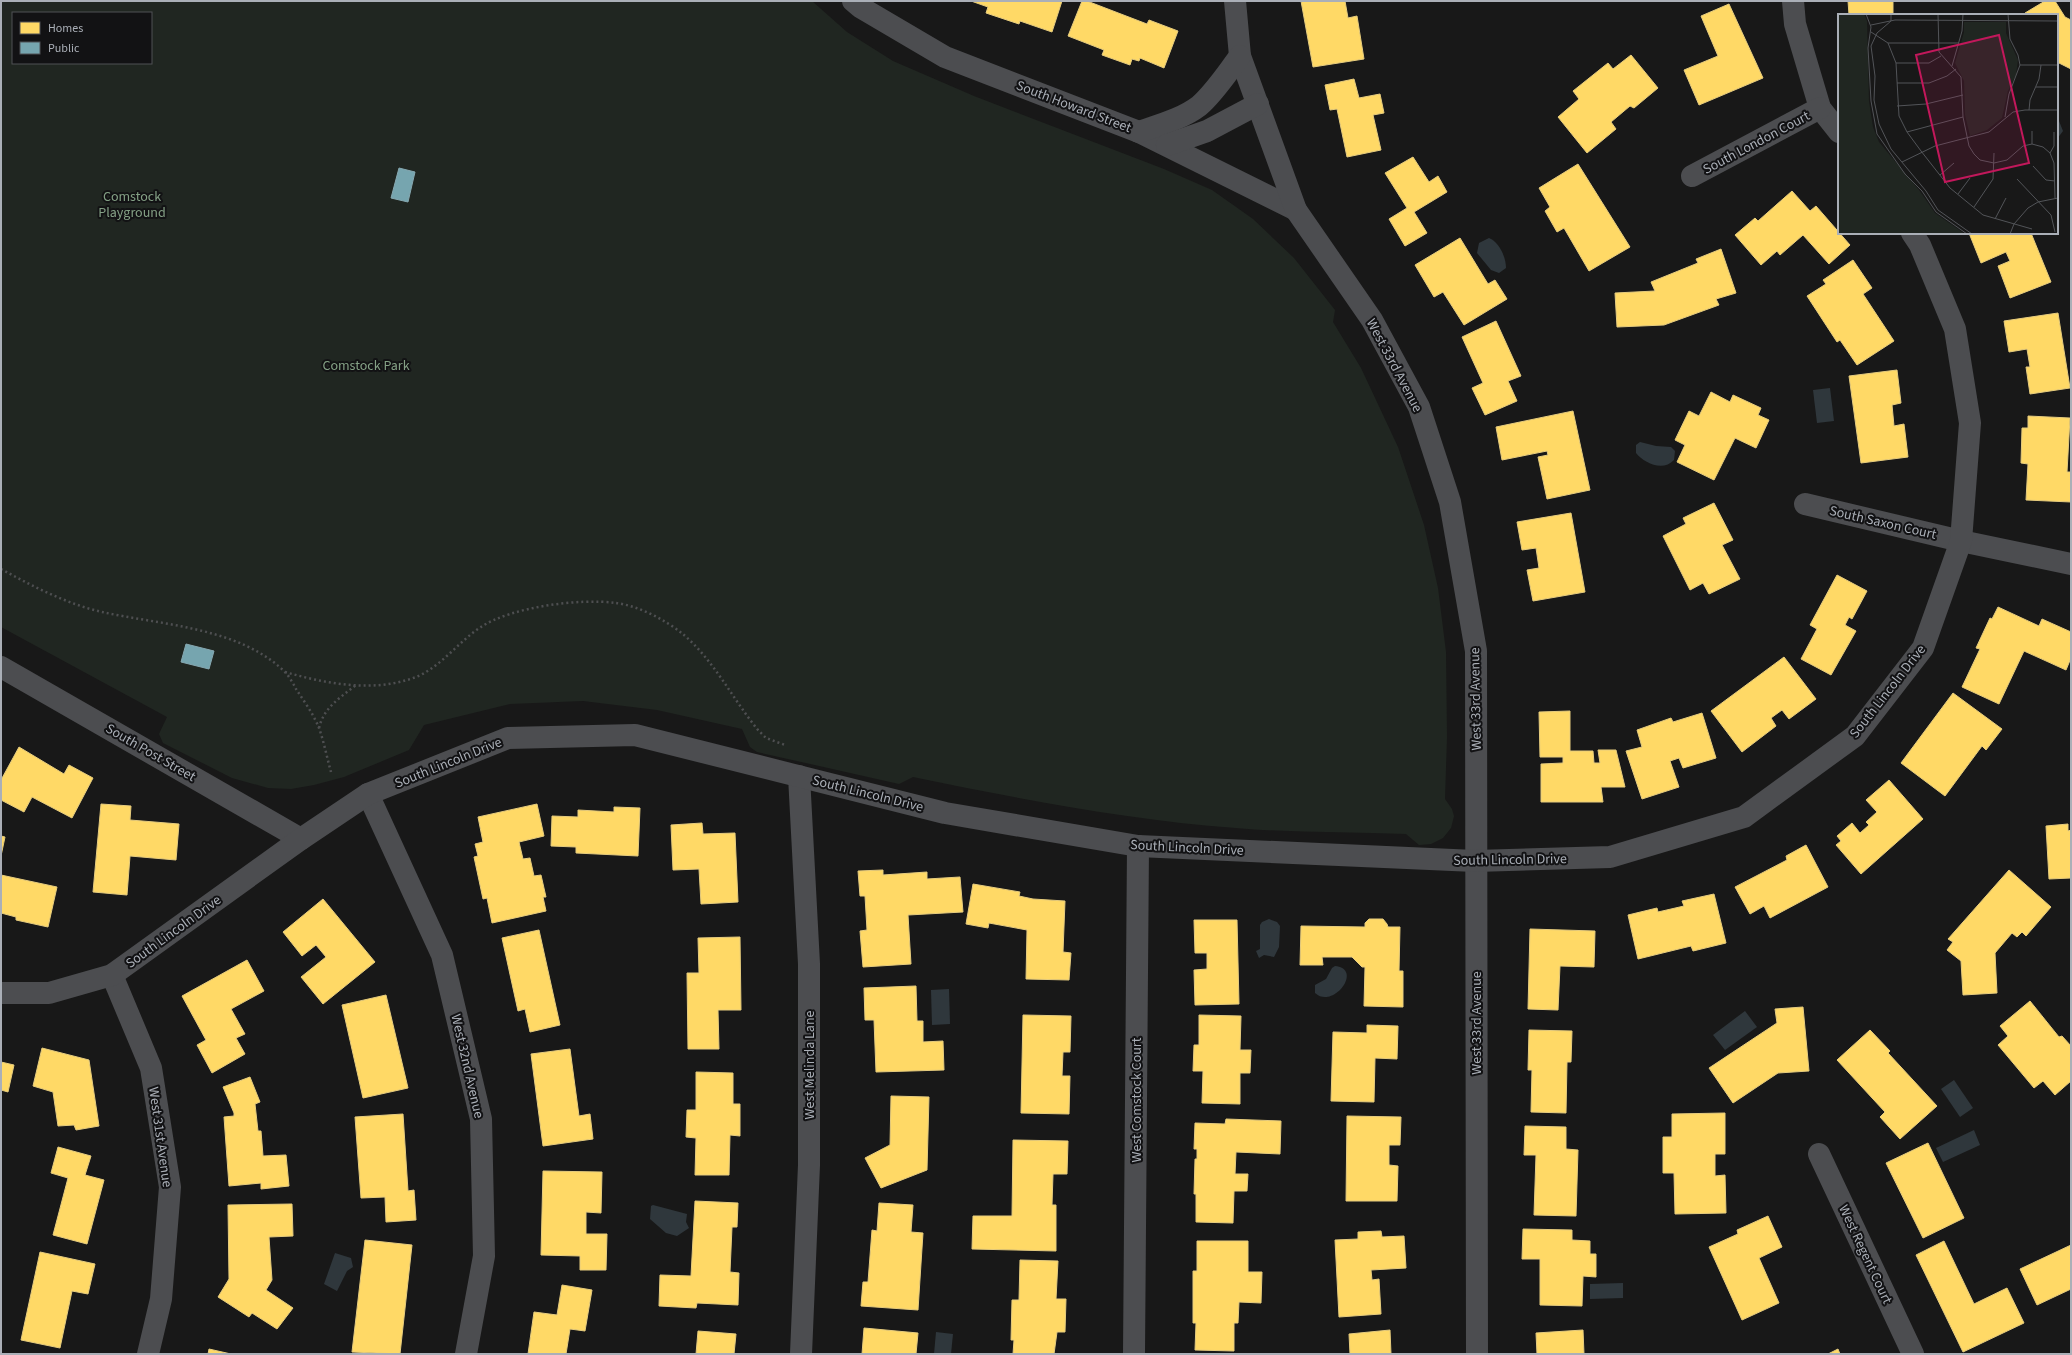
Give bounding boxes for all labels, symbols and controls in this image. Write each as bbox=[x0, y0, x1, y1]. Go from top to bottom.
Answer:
legend bbox=[12, 12, 152, 64]
inset map bbox=[1838, 14, 2058, 234]
text: Homes bbox=[48, 20, 83, 37]
text: Public bbox=[48, 40, 80, 57]
street label: South Howard Street bbox=[1013, 76, 1134, 138]
street label: South London Court bbox=[1700, 106, 1814, 179]
park label: Comstock Playground bbox=[98, 187, 166, 223]
street label: West 33rd Avenue bbox=[1361, 315, 1427, 416]
park label: Comstock Park bbox=[322, 356, 410, 376]
street label: South Saxon Court bbox=[1827, 501, 1938, 545]
street label: South Lincoln Drive bbox=[1845, 641, 1931, 743]
street label: West 33rd Avenue bbox=[1465, 647, 1487, 751]
street label: South Post Street bbox=[102, 719, 200, 787]
street label: South Lincoln Drive bbox=[392, 732, 505, 794]
street label: South Lincoln Drive bbox=[810, 771, 925, 817]
street label: South Lincoln Drive bbox=[1130, 835, 1244, 861]
street label: South Lincoln Drive bbox=[1453, 849, 1567, 871]
street label: South Lincoln Drive bbox=[122, 890, 226, 973]
street label: West 33rd Avenue bbox=[1467, 971, 1487, 1075]
street label: West Melinda Lane bbox=[800, 1010, 820, 1119]
street label: West 32nd Avenue bbox=[445, 1012, 489, 1120]
street label: West Comstock Court bbox=[1127, 1037, 1147, 1162]
street label: West 31st Avenue bbox=[143, 1086, 177, 1189]
street label: West Regent Court bbox=[1833, 1201, 1897, 1308]

